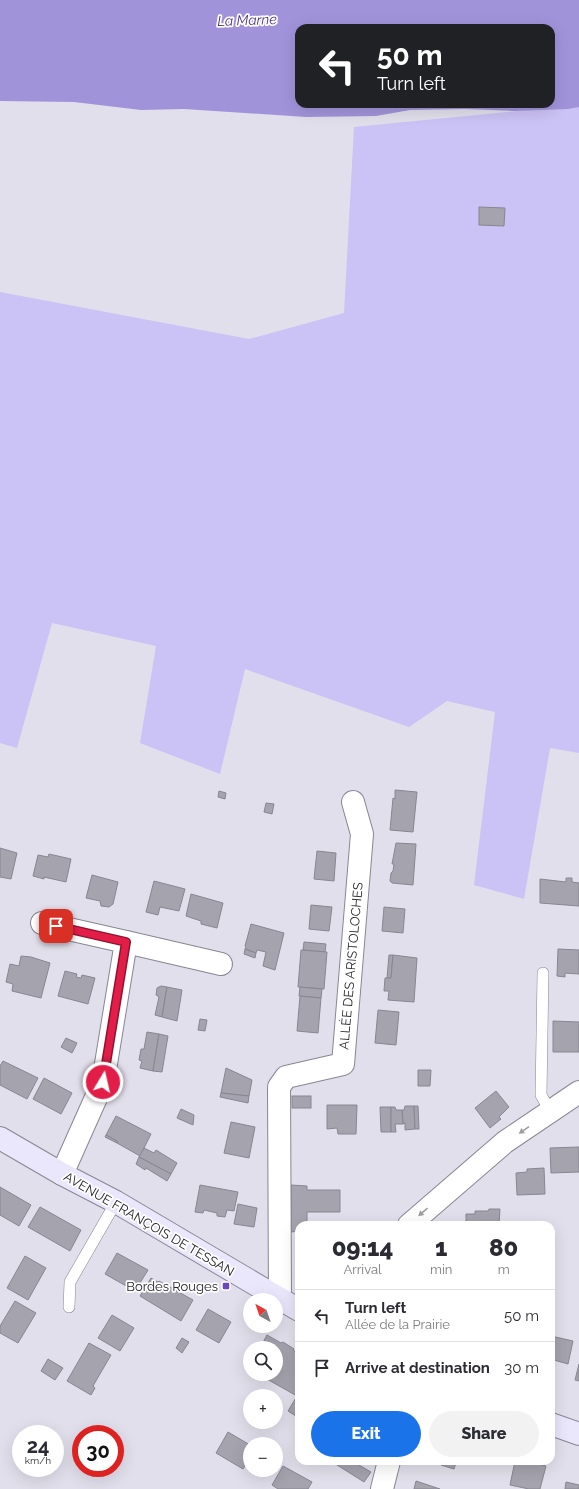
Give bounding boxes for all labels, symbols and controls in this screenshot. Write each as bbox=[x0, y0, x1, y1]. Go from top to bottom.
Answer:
water label: La Marne bbox=[217, 11, 277, 29]
text: 50 m bbox=[377, 39, 443, 72]
icon: left bbox=[311, 40, 363, 92]
text: Turn left bbox=[377, 73, 446, 94]
street label: ALLÉE DES ARISTOLOCHES bbox=[336, 882, 366, 1050]
pin bbox=[39, 909, 73, 943]
icon: arrive bbox=[45, 915, 67, 937]
position arrow bbox=[82, 1061, 124, 1103]
one-way arrow bbox=[518, 1126, 529, 1134]
street label: AVENUE FRANÇOIS DE TESSAN bbox=[61, 1169, 237, 1279]
one-way arrow bbox=[418, 1208, 429, 1217]
text: 09:14 bbox=[332, 1233, 393, 1262]
text: 1 bbox=[435, 1233, 447, 1262]
text: 80 bbox=[489, 1233, 518, 1262]
text: Arrival bbox=[343, 1262, 382, 1277]
text: min bbox=[430, 1262, 452, 1277]
text: m bbox=[498, 1262, 510, 1277]
place label: Bordes Rouges bbox=[126, 1279, 218, 1294]
marker: Bordes Rouges bbox=[221, 1281, 231, 1291]
north arrow bbox=[243, 1293, 283, 1333]
map controls bbox=[243, 1293, 283, 1477]
text: Turn left bbox=[345, 1299, 406, 1317]
icon: left bbox=[311, 1305, 333, 1327]
text: 50 m bbox=[504, 1307, 539, 1325]
text: Allée de la Prairie bbox=[345, 1317, 450, 1332]
button: search bbox=[243, 1341, 283, 1381]
icon: arrive bbox=[311, 1357, 333, 1379]
text: Arrive at destination bbox=[345, 1359, 490, 1377]
text: 30 m bbox=[504, 1359, 539, 1377]
button: + bbox=[243, 1389, 283, 1429]
button: Exit bbox=[311, 1411, 421, 1457]
button: Share bbox=[429, 1411, 539, 1457]
speed limit sign: 30 bbox=[72, 1425, 124, 1477]
text: 24 bbox=[27, 1434, 49, 1458]
button: − bbox=[243, 1437, 283, 1477]
text: km/h bbox=[25, 1455, 51, 1466]

